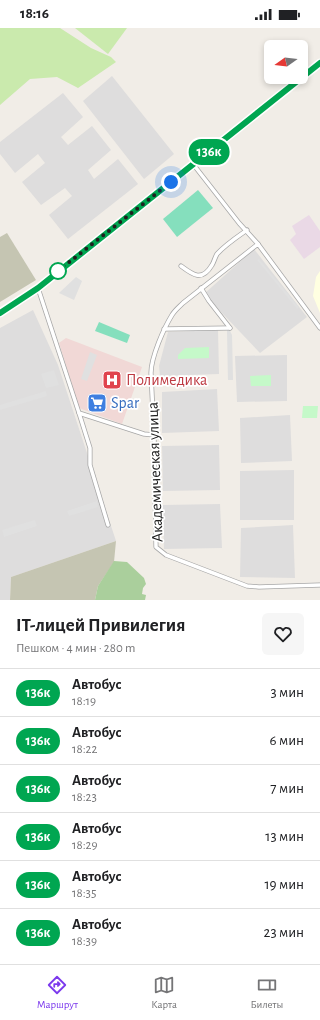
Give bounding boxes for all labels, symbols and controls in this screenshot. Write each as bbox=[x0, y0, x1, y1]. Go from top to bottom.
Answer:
text: 18:16 bbox=[20, 6, 49, 21]
north arrow bbox=[264, 40, 308, 84]
map controls bbox=[264, 40, 308, 84]
line badge: 136к bbox=[181, 139, 237, 165]
text: 136к bbox=[197, 145, 221, 159]
your location bbox=[161, 172, 181, 192]
unlabelled marker bbox=[49, 262, 67, 280]
hospital icon: Полимедика bbox=[101, 369, 123, 391]
place label: Полимедика bbox=[126, 372, 207, 388]
supermarket icon: Spar bbox=[86, 392, 108, 414]
place label: Spar bbox=[111, 395, 140, 411]
street label: Академическая улица bbox=[145, 401, 166, 543]
button: heart bbox=[262, 613, 304, 655]
text: IT-лицей Привилегия bbox=[16, 616, 185, 635]
text: Пешком · 4 мин · 280 m bbox=[16, 642, 135, 655]
text: Автобус bbox=[72, 677, 122, 692]
text: 3 мин bbox=[270, 685, 304, 700]
text: 136к bbox=[26, 686, 50, 700]
text: 18:19 bbox=[72, 695, 96, 708]
text: Автобус bbox=[72, 725, 122, 740]
text: 6 мин bbox=[270, 733, 304, 748]
text: 136к bbox=[26, 734, 50, 748]
text: 18:22 bbox=[72, 743, 97, 756]
text: Автобус bbox=[72, 773, 122, 788]
text: 7 мин bbox=[270, 781, 304, 796]
text: 136к bbox=[26, 782, 50, 796]
text: 18:23 bbox=[72, 791, 97, 804]
text: Автобус bbox=[72, 821, 122, 836]
text: 13 мин bbox=[265, 829, 304, 844]
text: 136к bbox=[26, 830, 50, 844]
text: 18:29 bbox=[72, 839, 98, 852]
text: Автобус bbox=[72, 869, 122, 884]
text: 19 мин bbox=[264, 877, 304, 892]
text: 136к bbox=[26, 878, 50, 892]
text: 18:35 bbox=[72, 887, 96, 900]
text: Автобус bbox=[72, 917, 122, 932]
text: 23 мин bbox=[264, 925, 304, 940]
text: 136к bbox=[26, 926, 50, 940]
text: 18:39 bbox=[72, 935, 97, 948]
tab: Маршрут bbox=[37, 974, 78, 1011]
tab: Карта bbox=[151, 974, 177, 1011]
tab: Билеты bbox=[250, 974, 283, 1011]

